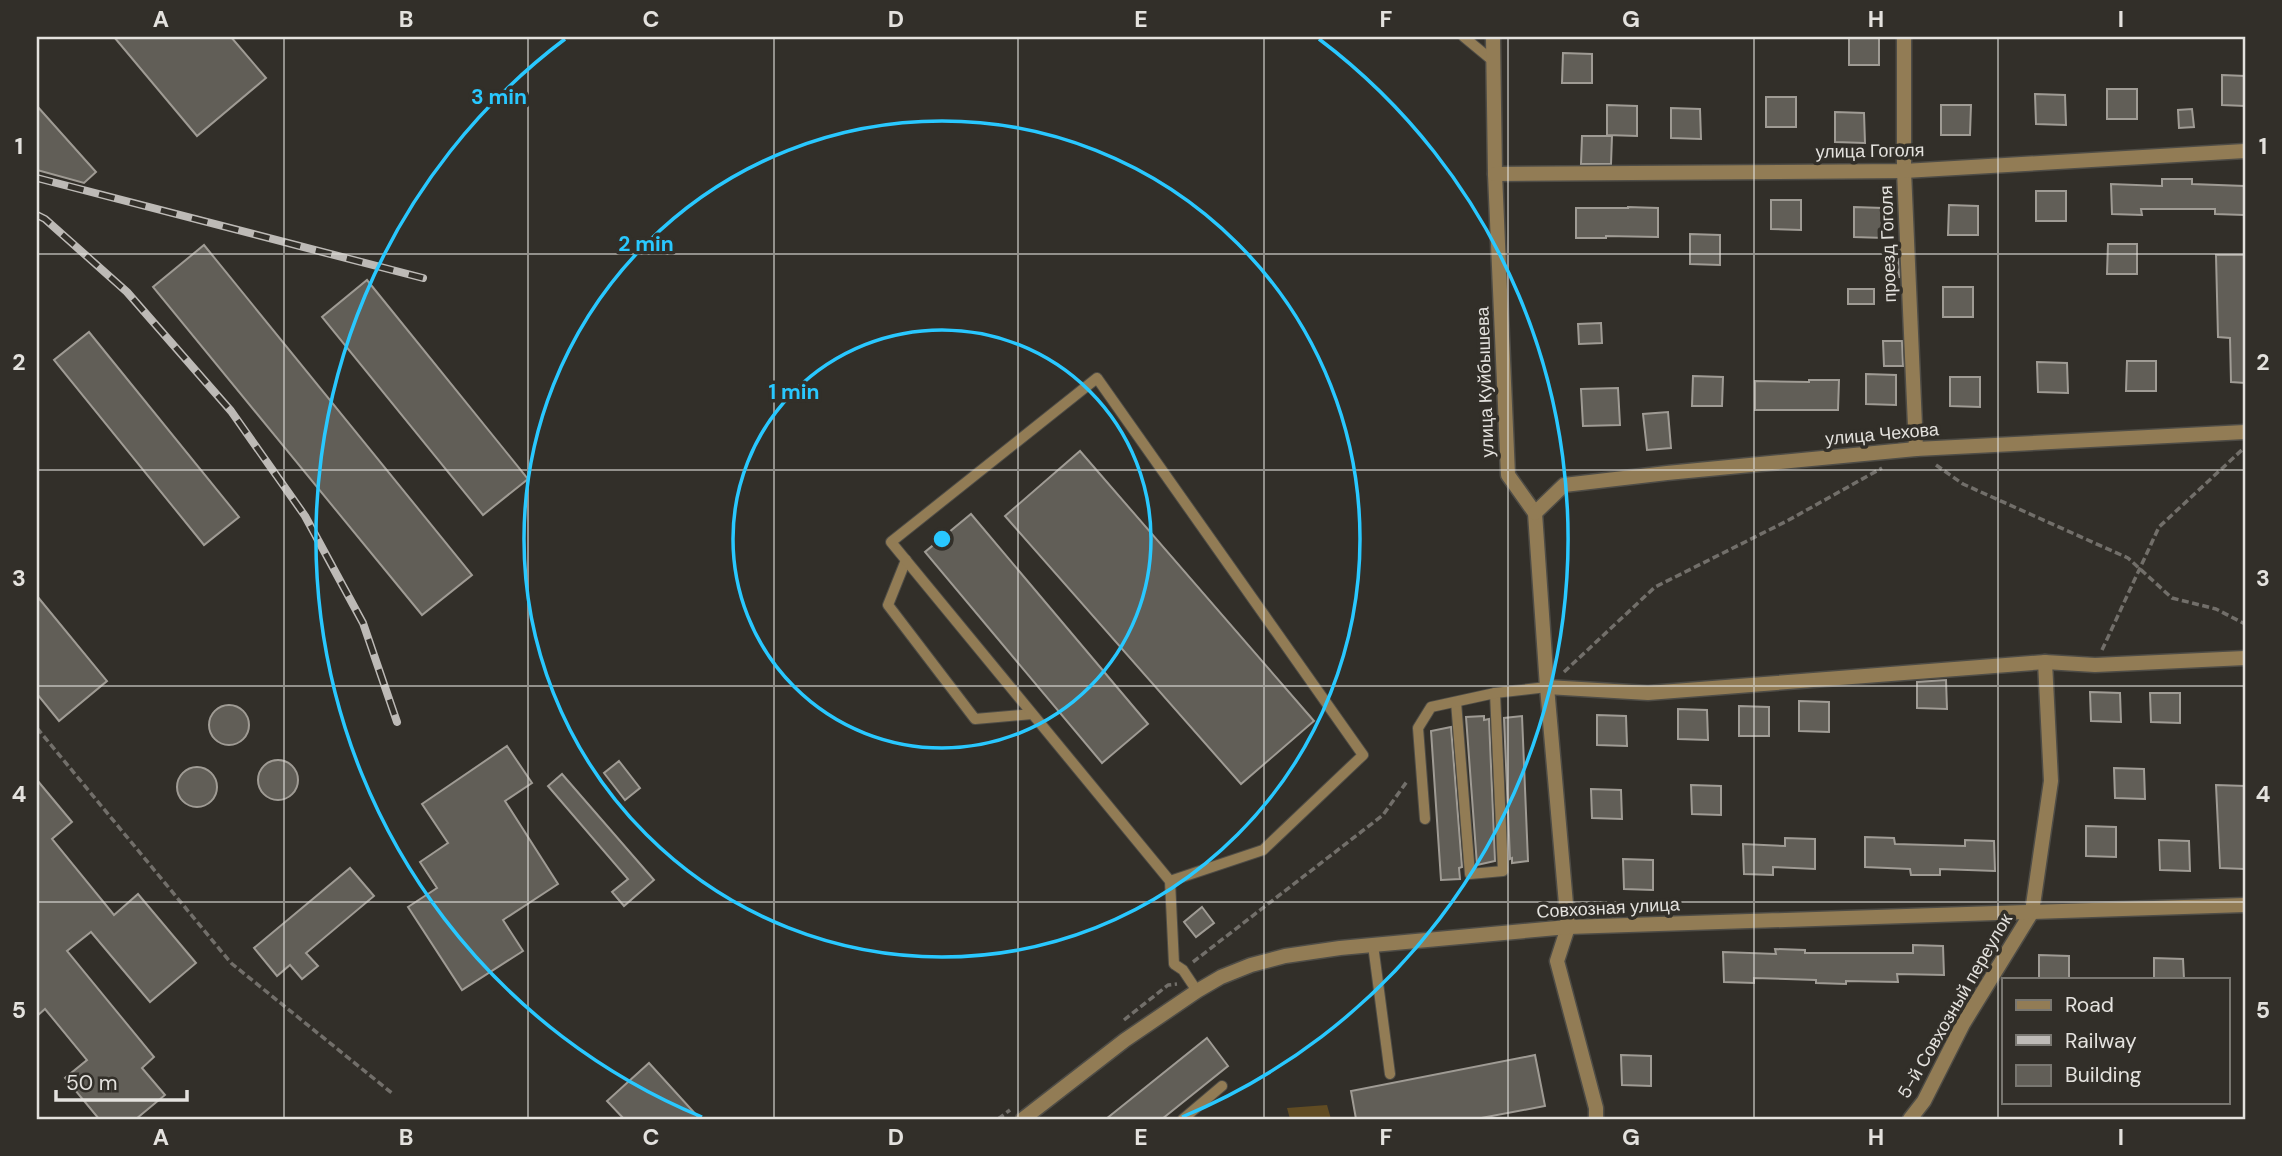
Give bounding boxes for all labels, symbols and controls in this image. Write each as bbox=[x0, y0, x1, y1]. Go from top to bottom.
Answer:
text: A bbox=[153, 4, 169, 34]
text: B bbox=[399, 4, 413, 34]
text: C bbox=[643, 4, 659, 34]
text: D bbox=[888, 4, 904, 34]
text: E bbox=[1134, 4, 1148, 34]
text: F bbox=[1380, 4, 1393, 34]
text: G bbox=[1622, 4, 1640, 34]
text: H bbox=[1868, 4, 1884, 34]
text: I bbox=[2118, 4, 2124, 34]
text: 3 min bbox=[471, 83, 527, 111]
text: 1 bbox=[15, 131, 23, 161]
text: 1 bbox=[2259, 131, 2267, 161]
street label: улица Гоголя bbox=[1815, 138, 1925, 164]
street label: проезд Гоголя bbox=[1874, 185, 1902, 303]
text: 2 min bbox=[618, 230, 674, 258]
street label: улица Куйбышева bbox=[1470, 305, 1500, 458]
text: 2 bbox=[12, 347, 26, 377]
text: 2 bbox=[2256, 347, 2270, 377]
text: 1 min bbox=[768, 378, 820, 406]
street label: улица Чехова bbox=[1824, 417, 1941, 451]
centre of rings bbox=[930, 527, 954, 551]
text: 3 bbox=[12, 563, 26, 593]
text: 3 bbox=[2256, 563, 2270, 593]
text: 4 bbox=[12, 779, 27, 809]
text: 4 bbox=[2256, 779, 2271, 809]
street label: Совхозная улица bbox=[1536, 892, 1681, 924]
street label: 5-й Совхозный переулок bbox=[1892, 909, 2018, 1103]
legend bbox=[2002, 978, 2230, 1104]
text: Road bbox=[2065, 991, 2114, 1019]
text: 5 bbox=[12, 995, 26, 1025]
text: 5 bbox=[2256, 995, 2270, 1025]
text: Railway bbox=[2065, 1027, 2137, 1055]
scale bar bbox=[56, 1058, 187, 1102]
text: Building bbox=[2065, 1061, 2142, 1089]
text: 50 m bbox=[66, 1069, 117, 1097]
text: A bbox=[153, 1122, 169, 1152]
text: B bbox=[399, 1122, 413, 1152]
text: C bbox=[643, 1122, 659, 1152]
text: D bbox=[888, 1122, 904, 1152]
text: E bbox=[1134, 1122, 1148, 1152]
text: F bbox=[1380, 1122, 1393, 1152]
text: G bbox=[1622, 1122, 1640, 1152]
text: H bbox=[1868, 1122, 1884, 1152]
text: I bbox=[2118, 1122, 2124, 1152]

